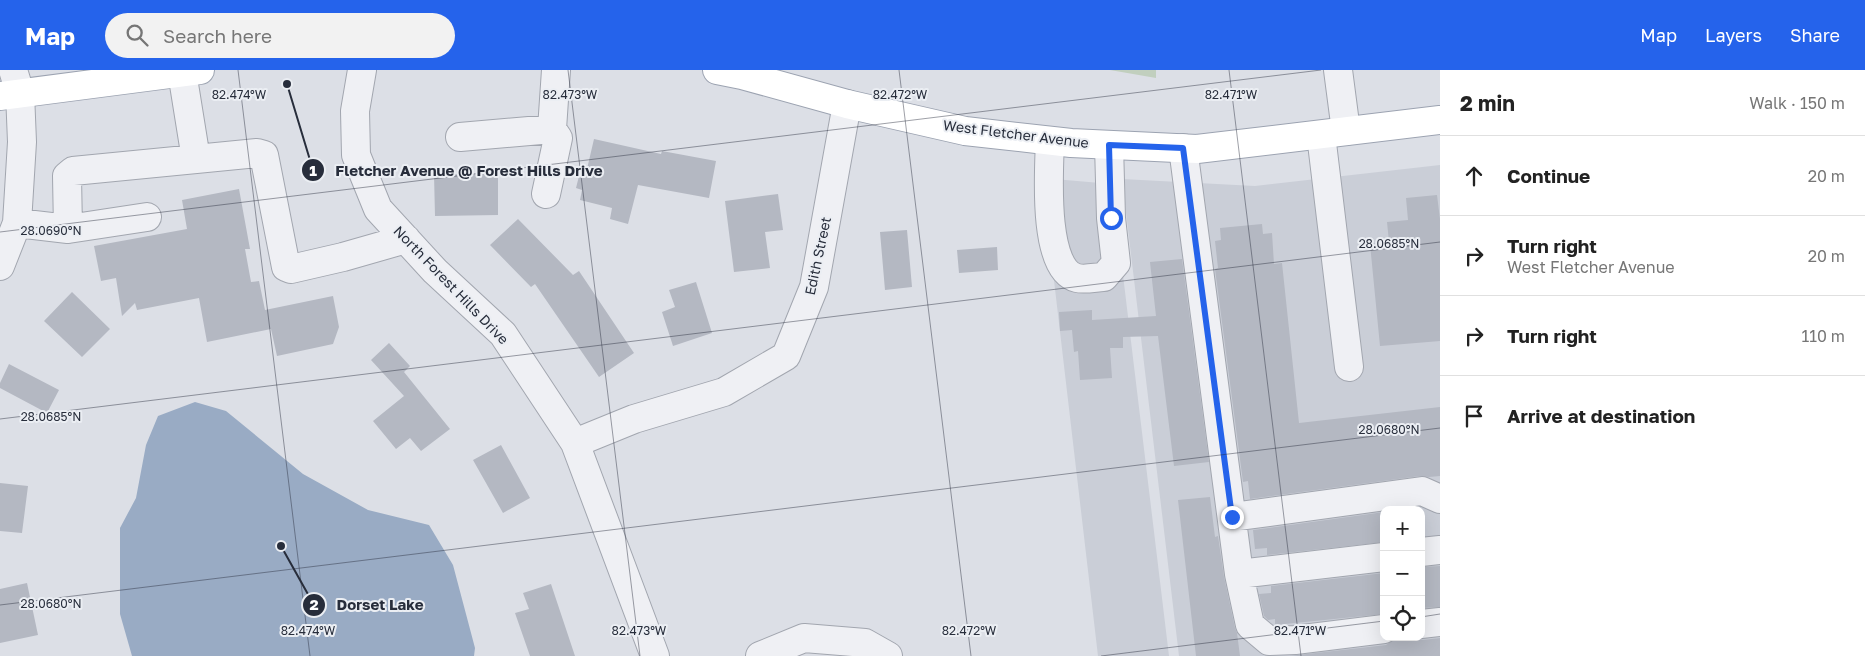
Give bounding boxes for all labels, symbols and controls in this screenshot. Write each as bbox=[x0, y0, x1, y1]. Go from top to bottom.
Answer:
search box bbox=[105, 13, 455, 58]
text: Map bbox=[25, 21, 75, 50]
icon: search bbox=[123, 21, 151, 49]
text: Search here bbox=[163, 24, 272, 47]
text: Map bbox=[1640, 24, 1677, 46]
text: Layers bbox=[1705, 24, 1762, 46]
text: Share bbox=[1790, 24, 1840, 46]
text: 82.474°W bbox=[212, 87, 267, 102]
text: 82.473°W bbox=[543, 87, 598, 102]
text: 82.472°W bbox=[873, 87, 928, 102]
text: 82.471°W bbox=[1205, 87, 1258, 102]
text: 2 min bbox=[1460, 90, 1515, 116]
text: Walk · 150 m bbox=[1749, 93, 1845, 113]
street label: West Fletcher Avenue bbox=[942, 116, 1090, 151]
callout: Fletcher Avenue @ Forest Hills Drive bbox=[300, 155, 613, 185]
text: 1 bbox=[309, 161, 317, 179]
text: Fletcher Avenue @ Forest Hills Drive bbox=[335, 161, 603, 179]
icon: ahead bbox=[1460, 162, 1488, 190]
text: Continue bbox=[1507, 164, 1590, 187]
text: 20 m bbox=[1808, 166, 1845, 186]
route start bbox=[1100, 207, 1123, 230]
street label: Edith Street bbox=[801, 215, 834, 297]
street label: North Forest Hills Drive bbox=[390, 222, 512, 347]
text: 28.0690°N bbox=[20, 223, 82, 238]
text: Turn right bbox=[1507, 234, 1597, 257]
text: 28.0685°N bbox=[1359, 236, 1419, 251]
icon: right bbox=[1460, 242, 1488, 270]
text: 20 m bbox=[1808, 246, 1845, 266]
text: West Fletcher Avenue bbox=[1507, 257, 1675, 277]
icon: right bbox=[1460, 322, 1488, 350]
text: Turn right bbox=[1507, 324, 1597, 347]
text: 110 m bbox=[1801, 326, 1845, 346]
icon: arrive bbox=[1460, 402, 1488, 430]
text: Arrive at destination bbox=[1507, 404, 1695, 427]
text: 28.0685°N bbox=[21, 409, 81, 424]
text: 28.0680°N bbox=[1358, 422, 1420, 437]
route end bbox=[1221, 506, 1244, 529]
map controls bbox=[1380, 506, 1425, 641]
button: + bbox=[1380, 506, 1425, 551]
button: − bbox=[1380, 551, 1425, 596]
callout: Dorset Lake bbox=[301, 590, 433, 620]
text: 2 bbox=[309, 595, 319, 613]
text: Dorset Lake bbox=[336, 595, 424, 613]
text: 28.0680°N bbox=[20, 596, 82, 611]
button: locate bbox=[1380, 596, 1425, 641]
text: 82.474°W bbox=[281, 623, 336, 638]
text: 82.473°W bbox=[612, 623, 667, 638]
text: 82.472°W bbox=[942, 623, 997, 638]
text: 82.471°W bbox=[1274, 623, 1327, 638]

